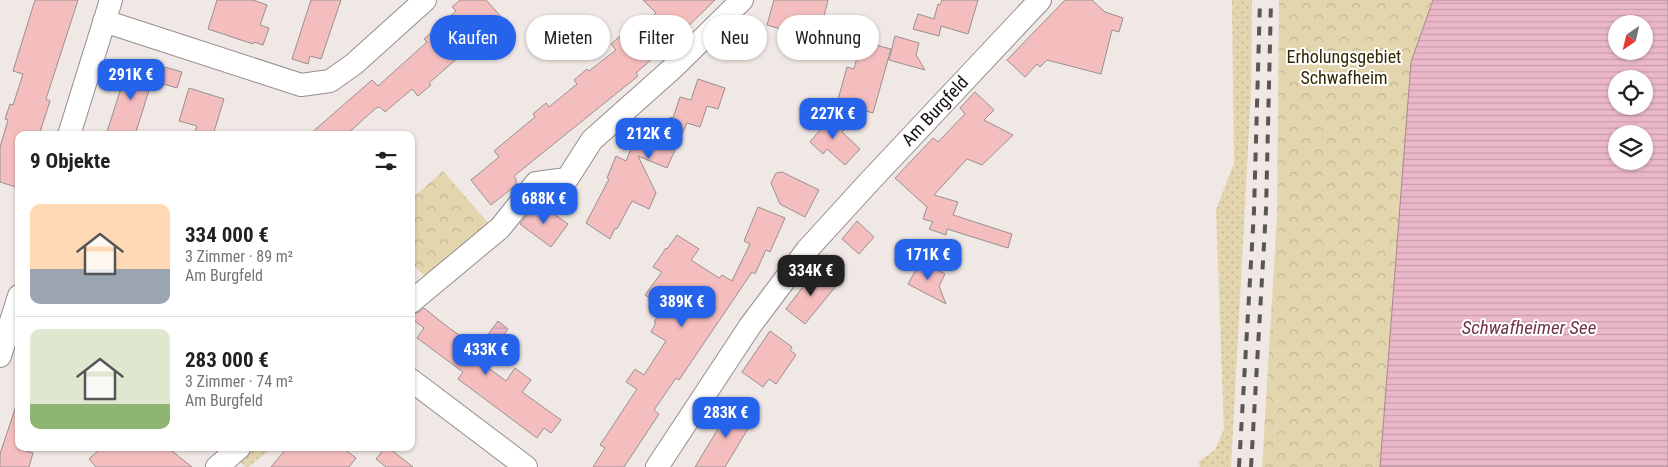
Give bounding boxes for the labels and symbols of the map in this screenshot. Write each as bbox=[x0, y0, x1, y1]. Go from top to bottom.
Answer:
north arrow bbox=[1608, 15, 1652, 60]
park label: Erholungsgebiet Schwafheim bbox=[1287, 46, 1401, 88]
pin: 291K € bbox=[90, 58, 172, 101]
street label: Am Burgfeld bbox=[897, 71, 972, 150]
pin: 227K € bbox=[792, 98, 874, 140]
pin: 212K € bbox=[608, 118, 690, 160]
pin: 688K € bbox=[503, 182, 585, 225]
pin: 171K € bbox=[887, 238, 969, 281]
pin: 334K € bbox=[770, 254, 852, 297]
pin: 389K € bbox=[641, 286, 723, 328]
water label: Schwafheimer See bbox=[1462, 316, 1596, 339]
pin: 433K € bbox=[445, 334, 527, 376]
pin: 283K € bbox=[685, 396, 767, 439]

